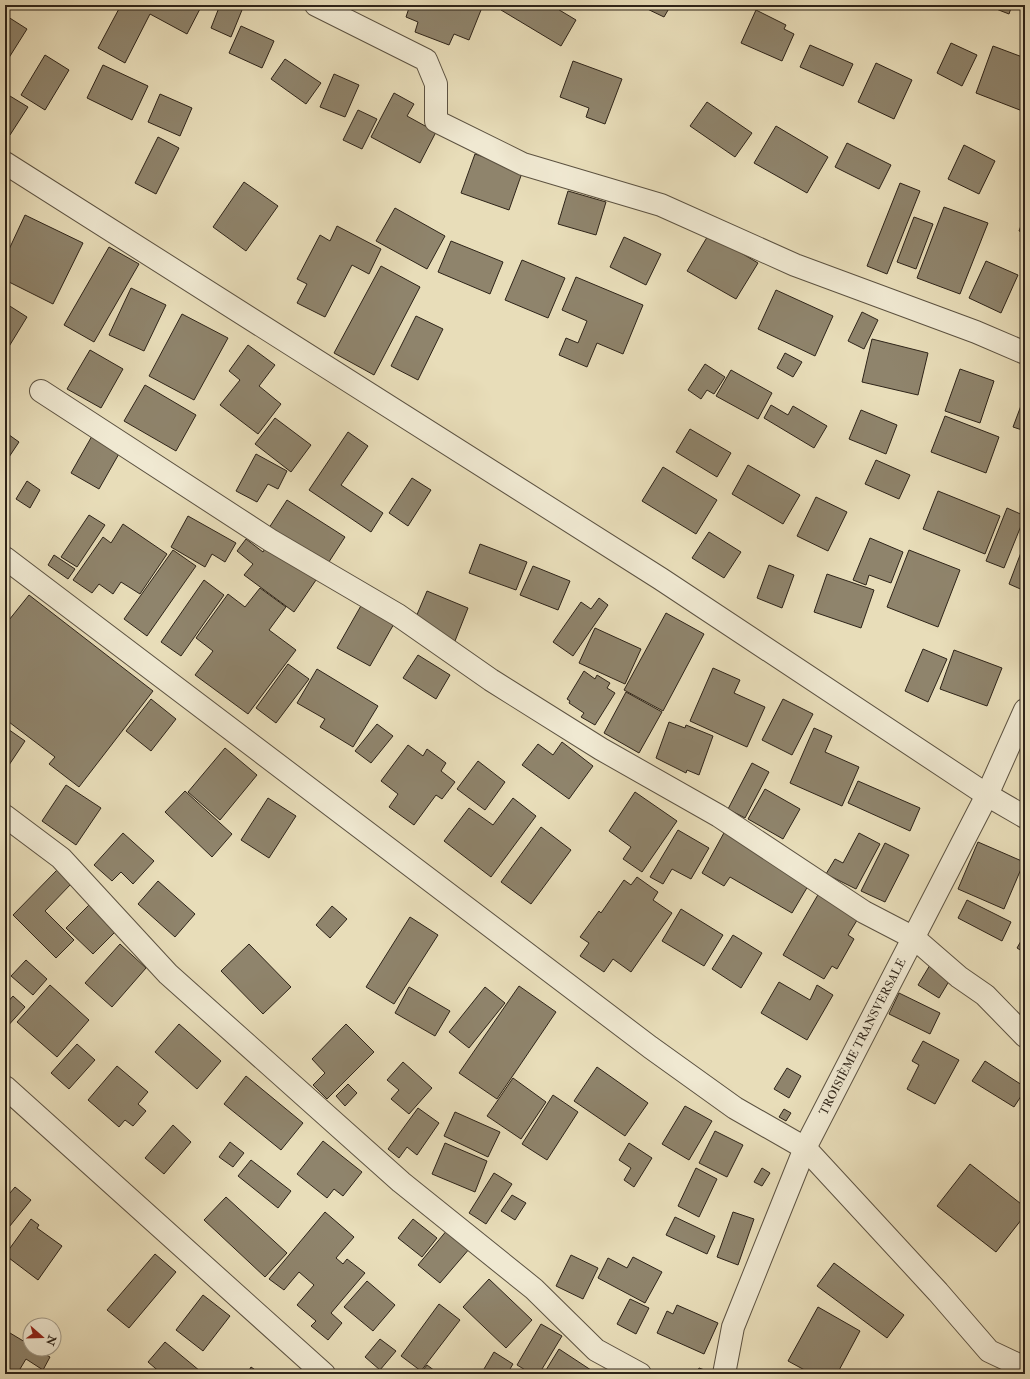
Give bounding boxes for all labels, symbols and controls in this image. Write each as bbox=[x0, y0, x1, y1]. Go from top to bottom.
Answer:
street label: TROISIÈME TRANSVERSALE bbox=[816, 955, 909, 1118]
north arrow bbox=[22, 1317, 62, 1357]
text: N bbox=[43, 1332, 59, 1348]

